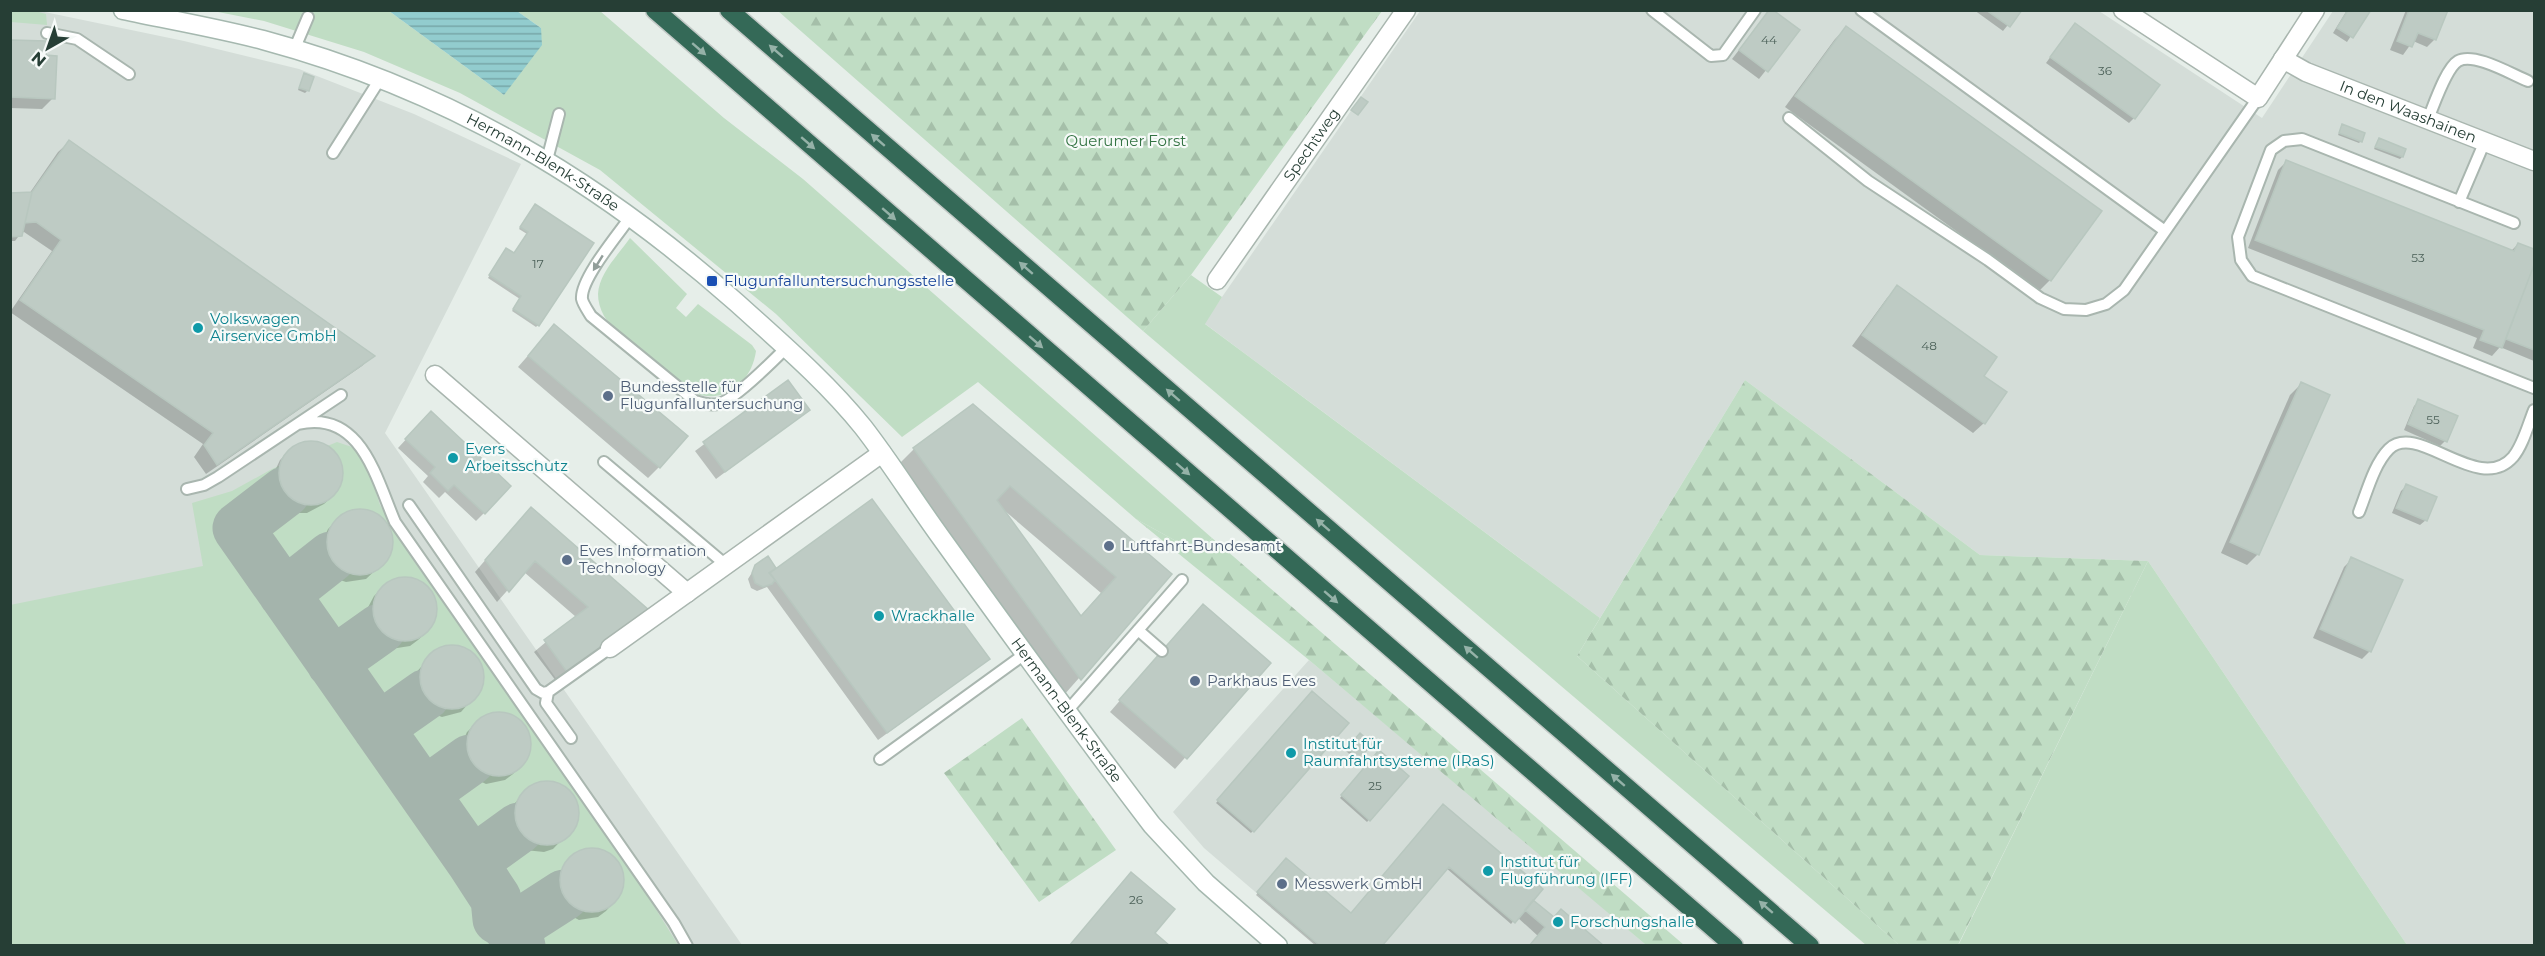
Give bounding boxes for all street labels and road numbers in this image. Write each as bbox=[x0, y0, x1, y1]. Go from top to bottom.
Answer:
street label: In den Waashainen bbox=[2337, 76, 2479, 147]
street label: Spechtweg bbox=[1279, 104, 1343, 185]
street label: Hermann-Blenk-Straße bbox=[464, 109, 623, 215]
street label: Hermann-Blenk-Straße bbox=[1007, 634, 1126, 786]

